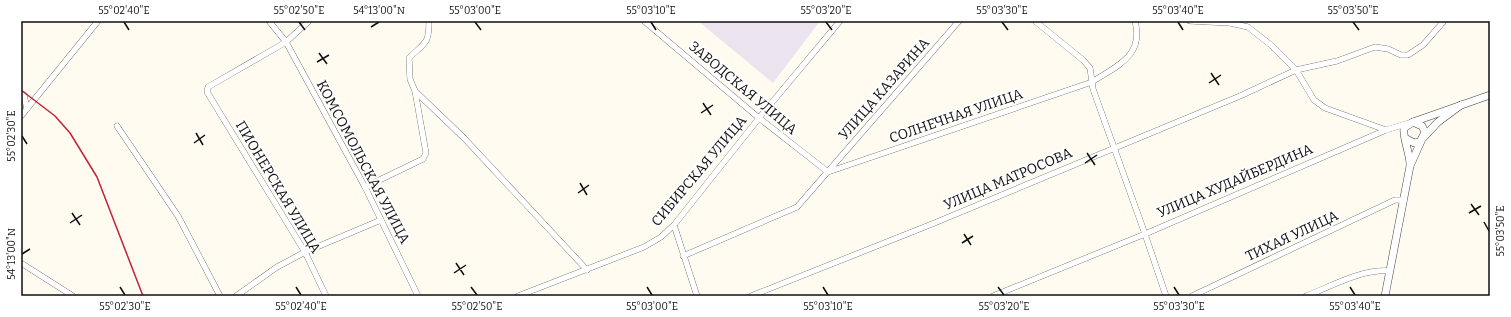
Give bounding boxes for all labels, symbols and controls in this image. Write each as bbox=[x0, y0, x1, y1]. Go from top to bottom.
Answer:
text: 55°02'40"E bbox=[98, 5, 150, 17]
text: 55°02'50"E bbox=[274, 5, 324, 17]
text: 54°13'00"N bbox=[353, 5, 405, 17]
text: 55°03'00"E bbox=[449, 5, 501, 17]
text: 55°03'10"E bbox=[626, 5, 676, 17]
text: 55°03'20"E bbox=[800, 5, 852, 17]
text: 55°03'30"E bbox=[976, 5, 1028, 17]
text: 55°03'40"E bbox=[1152, 5, 1204, 17]
text: 55°03'50"E bbox=[1328, 5, 1378, 17]
street label: УЛИЦА КАЗАРИНА bbox=[835, 34, 933, 143]
street label: ЗАВОДСКАЯ УЛИЦА bbox=[685, 38, 801, 138]
street label: КОМСОМОЛЬСКАЯ УЛИЦА bbox=[313, 77, 413, 247]
street label: СОЛНЕЧНАЯ УЛИЦА bbox=[887, 85, 1025, 147]
text: 55°02'30"E bbox=[6, 110, 18, 162]
street label: СИБИРСКАЯ УЛИЦА bbox=[648, 112, 750, 230]
street label: ПИОНЕРСКАЯ УЛИЦА bbox=[232, 118, 324, 256]
street label: УЛИЦА ХУДАЙБЕРДИНА bbox=[1154, 140, 1315, 221]
street label: УЛИЦА МАТРОСОВА bbox=[941, 144, 1075, 214]
text: 55°03'50"E bbox=[1495, 206, 1507, 256]
street label: ТИХАЯ УЛИЦА bbox=[1243, 207, 1341, 265]
text: 54°13'00"N bbox=[6, 228, 18, 280]
text: 55°02'30"E bbox=[99, 301, 151, 313]
text: 55°02'40"E bbox=[275, 301, 327, 313]
text: 55°02'50"E bbox=[452, 301, 502, 313]
text: 55°03'00"E bbox=[626, 301, 678, 313]
text: 55°03'10"E bbox=[803, 301, 853, 313]
text: 55°03'20"E bbox=[978, 301, 1030, 313]
text: 55°03'30"E bbox=[1153, 301, 1205, 313]
text: 55°03'40"E bbox=[1329, 301, 1381, 313]

